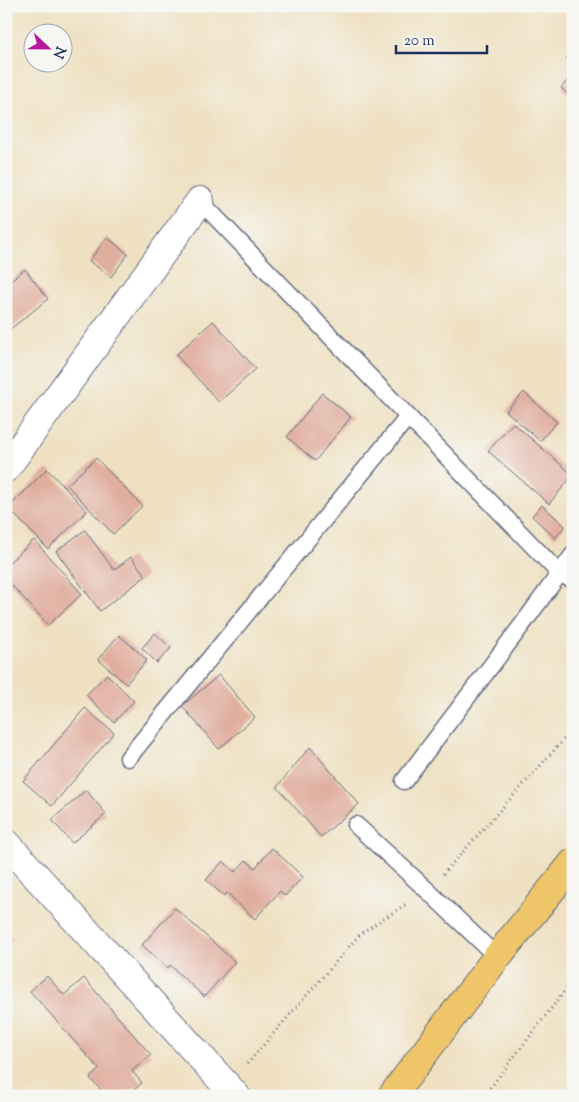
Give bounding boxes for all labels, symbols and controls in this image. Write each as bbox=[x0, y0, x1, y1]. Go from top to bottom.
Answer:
north arrow bbox=[22, 22, 72, 72]
scale bar bbox=[396, 22, 488, 54]
text: 20 m bbox=[404, 31, 435, 52]
text: N bbox=[47, 43, 70, 61]

